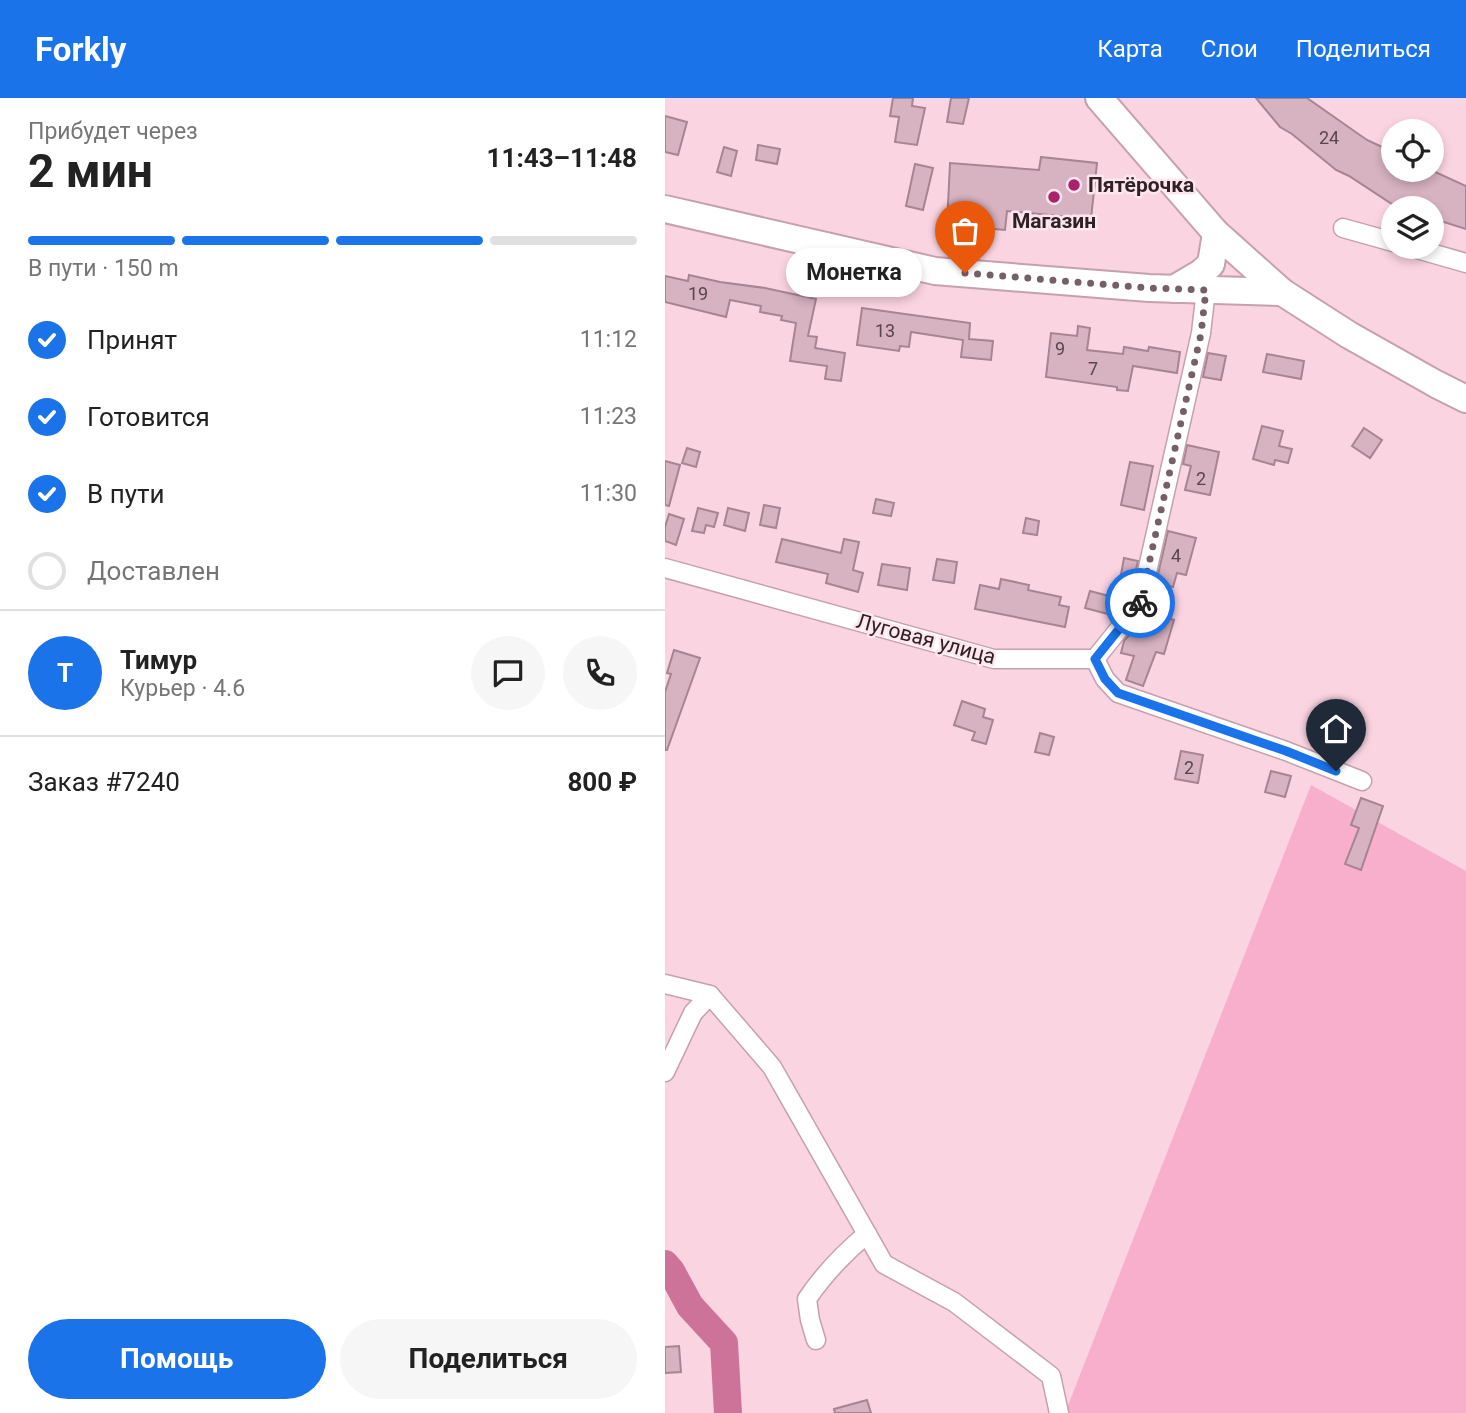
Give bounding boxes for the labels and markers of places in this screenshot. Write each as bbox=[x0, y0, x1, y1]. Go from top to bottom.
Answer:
place label: Пятёрочка bbox=[1088, 173, 1194, 197]
marker: Пятёрочка bbox=[1066, 177, 1082, 193]
marker: Магазин bbox=[1046, 189, 1062, 205]
pin bbox=[935, 201, 995, 273]
place label: Магазин bbox=[1012, 209, 1096, 233]
callout: Монетка bbox=[786, 248, 923, 298]
pin bbox=[1306, 699, 1366, 771]

